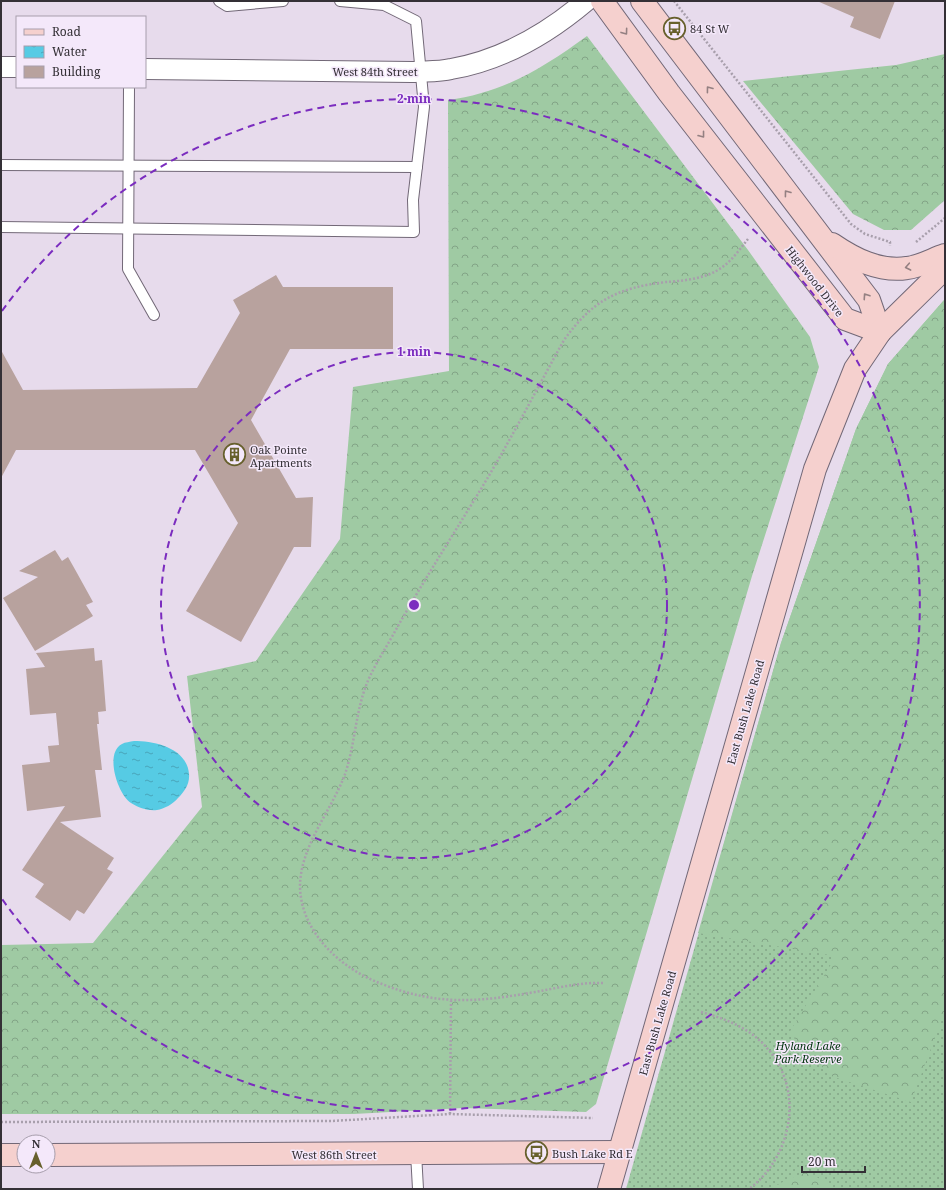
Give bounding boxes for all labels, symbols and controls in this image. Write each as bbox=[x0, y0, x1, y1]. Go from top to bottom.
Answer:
bus stop icon: 84 St W bbox=[662, 15, 688, 41]
legend bbox=[16, 16, 146, 88]
place label: 84 St W bbox=[690, 21, 730, 36]
text: Road bbox=[52, 23, 82, 40]
one-way arrow bbox=[620, 28, 627, 35]
text: Water bbox=[52, 43, 87, 60]
text: Building bbox=[52, 63, 101, 80]
street label: West 84th Street bbox=[332, 64, 418, 79]
one-way arrow bbox=[706, 87, 713, 94]
text: 2 min bbox=[397, 90, 431, 107]
one-way arrow bbox=[697, 131, 704, 138]
one-way arrow bbox=[785, 190, 792, 197]
street label: Highwood Drive bbox=[783, 243, 847, 320]
one-way arrow bbox=[905, 262, 911, 271]
one-way arrow bbox=[863, 293, 871, 300]
text: 1 min bbox=[397, 343, 431, 360]
building icon: Oak Pointe Apartments bbox=[222, 442, 248, 468]
place label: Oak Pointe Apartments bbox=[250, 442, 312, 470]
centre of rings bbox=[407, 598, 421, 612]
street label: East Bush Lake Road bbox=[723, 658, 767, 766]
street label: East Bush Lake Road bbox=[635, 969, 679, 1077]
park label: Hyland Lake Park Reserve bbox=[773, 1038, 842, 1066]
north arrow bbox=[16, 1134, 56, 1174]
text: N bbox=[32, 1136, 41, 1151]
bus stop icon: Bush Lake Rd E bbox=[523, 1140, 549, 1166]
place label: Bush Lake Rd E bbox=[552, 1146, 633, 1161]
street label: West 86th Street bbox=[291, 1147, 377, 1162]
scale bar bbox=[802, 1148, 865, 1174]
text: 20 m bbox=[808, 1153, 836, 1170]

